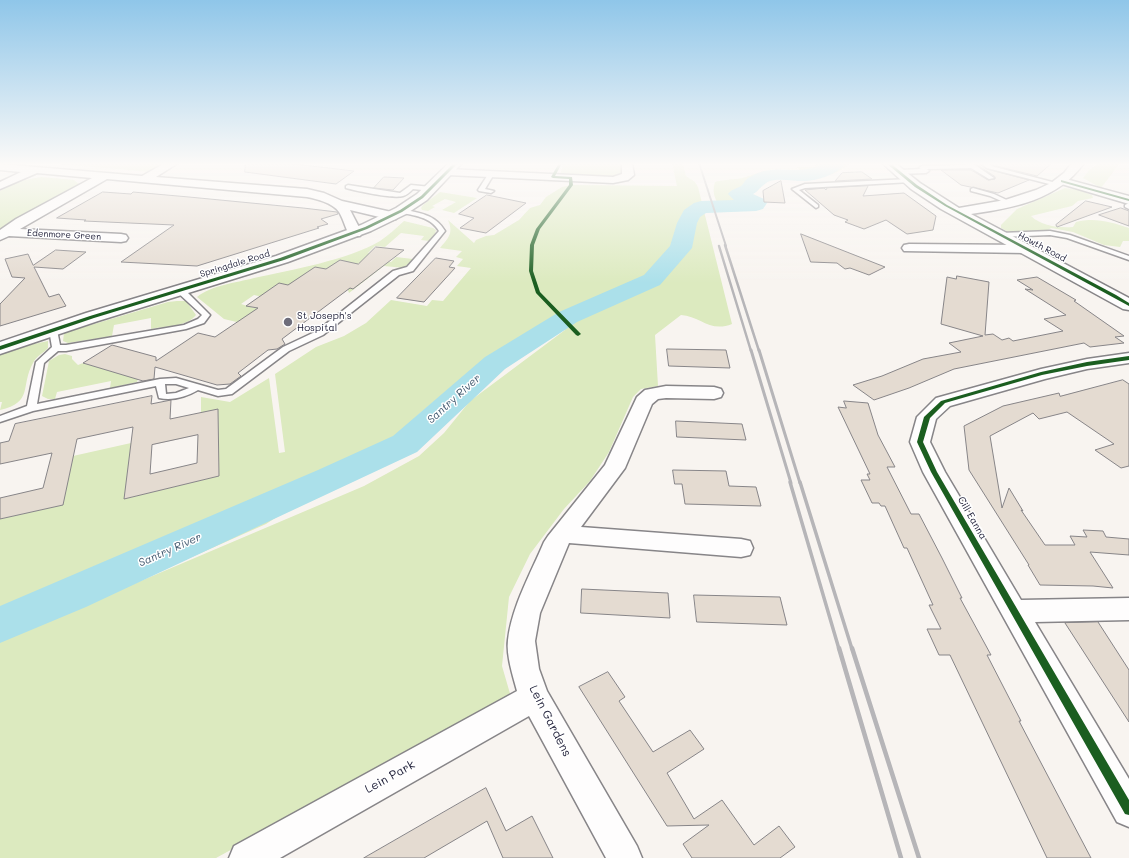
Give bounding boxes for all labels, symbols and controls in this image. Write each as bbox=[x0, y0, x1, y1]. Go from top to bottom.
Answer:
street label: Edenmore Green bbox=[27, 228, 101, 242]
street label: Howth Road bbox=[1016, 230, 1068, 264]
street label: Springdale Road bbox=[199, 248, 271, 280]
place label: St Joseph's Hospital bbox=[297, 310, 352, 334]
marker: St Joseph's Hospital bbox=[282, 316, 294, 328]
water label: Santry River bbox=[425, 372, 483, 426]
street label: Cill Eanna bbox=[955, 494, 989, 542]
water label: Santry River bbox=[137, 530, 203, 570]
street label: Lein Gardens bbox=[526, 683, 574, 759]
street label: Lein Park bbox=[362, 757, 418, 797]

